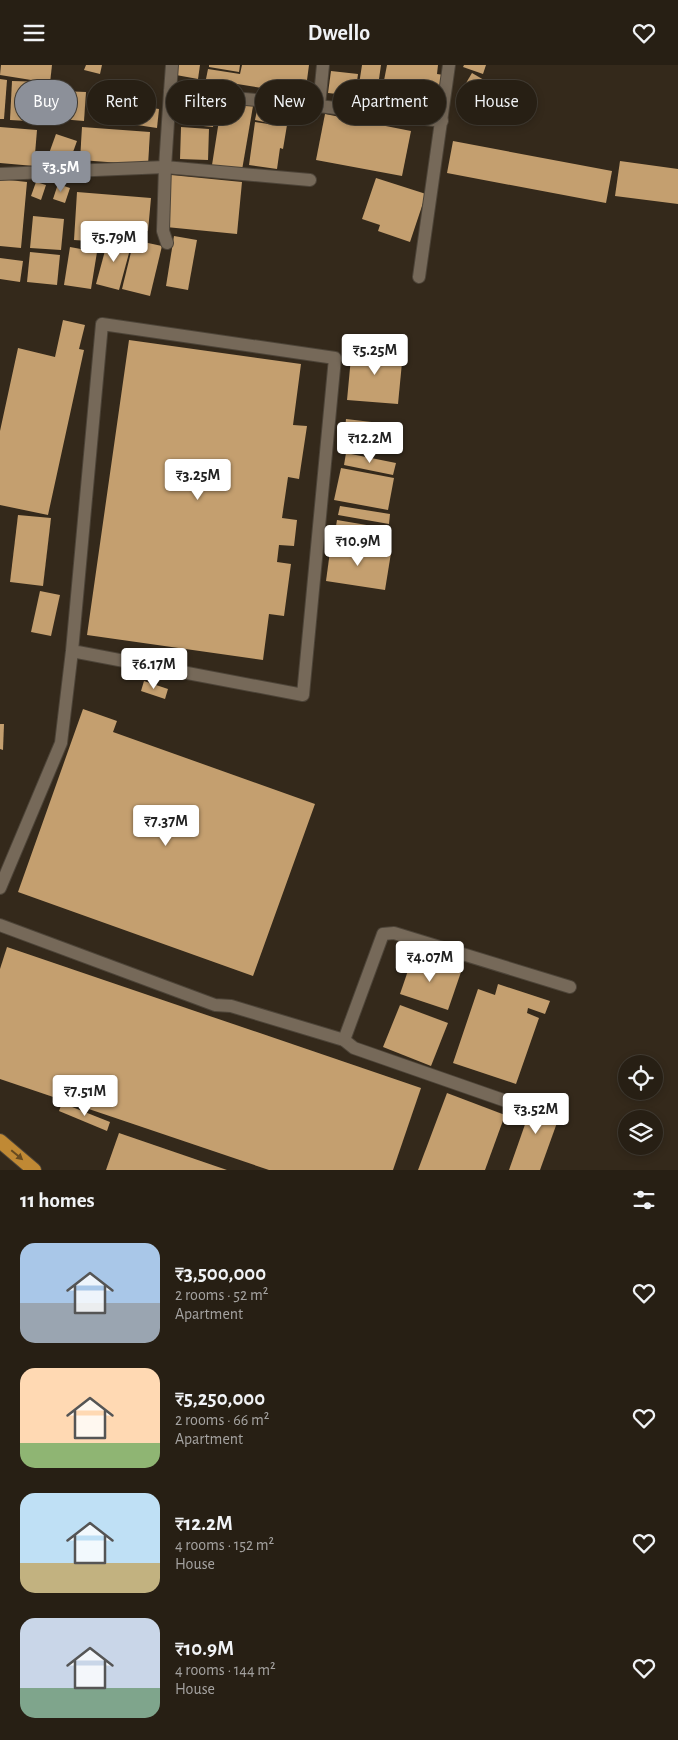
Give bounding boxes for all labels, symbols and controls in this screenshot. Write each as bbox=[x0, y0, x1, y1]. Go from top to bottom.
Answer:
icon: menu bbox=[20, 19, 48, 47]
icon: heart bbox=[630, 19, 658, 47]
text: Dwello bbox=[308, 22, 370, 44]
chip: Buy bbox=[15, 80, 77, 125]
chip: Rent bbox=[87, 80, 156, 125]
chip: Filters bbox=[166, 80, 245, 125]
chip: New bbox=[255, 80, 323, 125]
chip: Apartment bbox=[333, 80, 446, 125]
chip: House bbox=[456, 80, 537, 125]
pin: ₹3.5M bbox=[26, 151, 96, 193]
text: ₹3.5M bbox=[43, 159, 79, 175]
pin: ₹5.79M bbox=[73, 221, 155, 263]
text: ₹5.79M bbox=[92, 229, 136, 245]
pin: ₹5.25M bbox=[334, 333, 416, 376]
text: ₹5.25M bbox=[353, 342, 397, 358]
pin: ₹12.2M bbox=[329, 421, 411, 464]
text: ₹12.2M bbox=[348, 430, 392, 446]
pin: ₹3.25M bbox=[157, 459, 239, 501]
text: ₹3.25M bbox=[176, 467, 220, 483]
pin: ₹10.9M bbox=[317, 525, 399, 567]
text: ₹10.9M bbox=[336, 533, 380, 549]
pin: ₹6.17M bbox=[113, 647, 195, 690]
text: ₹6.17M bbox=[132, 656, 176, 672]
pin: ₹7.37M bbox=[125, 805, 207, 847]
text: ₹7.37M bbox=[144, 813, 188, 829]
pin: ₹4.07M bbox=[389, 941, 471, 983]
text: ₹4.07M bbox=[407, 949, 453, 965]
map controls bbox=[618, 1055, 663, 1155]
button: locate bbox=[618, 1055, 663, 1100]
pin: ₹7.51M bbox=[44, 1075, 126, 1117]
text: ₹7.51M bbox=[64, 1083, 106, 1099]
pin: ₹3.52M bbox=[495, 1093, 577, 1135]
text: ₹3.52M bbox=[514, 1101, 558, 1117]
button: layers bbox=[618, 1110, 663, 1155]
one-way arrow bbox=[11, 1149, 23, 1160]
icon: filters bbox=[630, 1186, 658, 1214]
text: 11 homes bbox=[20, 1190, 95, 1211]
icon: home bbox=[60, 1263, 120, 1323]
text: ₹3,500,000 bbox=[175, 1263, 266, 1284]
icon: heart bbox=[630, 1279, 658, 1307]
text: 2 rooms · 52 m² bbox=[175, 1287, 268, 1303]
text: Apartment bbox=[175, 1306, 243, 1322]
icon: home bbox=[60, 1388, 120, 1448]
text: ₹5,250,000 bbox=[175, 1388, 265, 1409]
icon: heart bbox=[630, 1404, 658, 1432]
text: 2 rooms · 66 m² bbox=[175, 1412, 269, 1428]
text: Apartment bbox=[175, 1431, 243, 1447]
icon: home bbox=[60, 1513, 120, 1573]
text: ₹12.2M bbox=[175, 1513, 233, 1534]
icon: heart bbox=[630, 1529, 658, 1557]
text: 4 rooms · 152 m² bbox=[175, 1537, 274, 1553]
text: House bbox=[175, 1556, 215, 1572]
icon: home bbox=[60, 1638, 120, 1698]
text: ₹10.9M bbox=[175, 1638, 234, 1659]
icon: heart bbox=[630, 1654, 658, 1682]
text: 4 rooms · 144 m² bbox=[175, 1662, 276, 1678]
text: House bbox=[175, 1681, 215, 1697]

